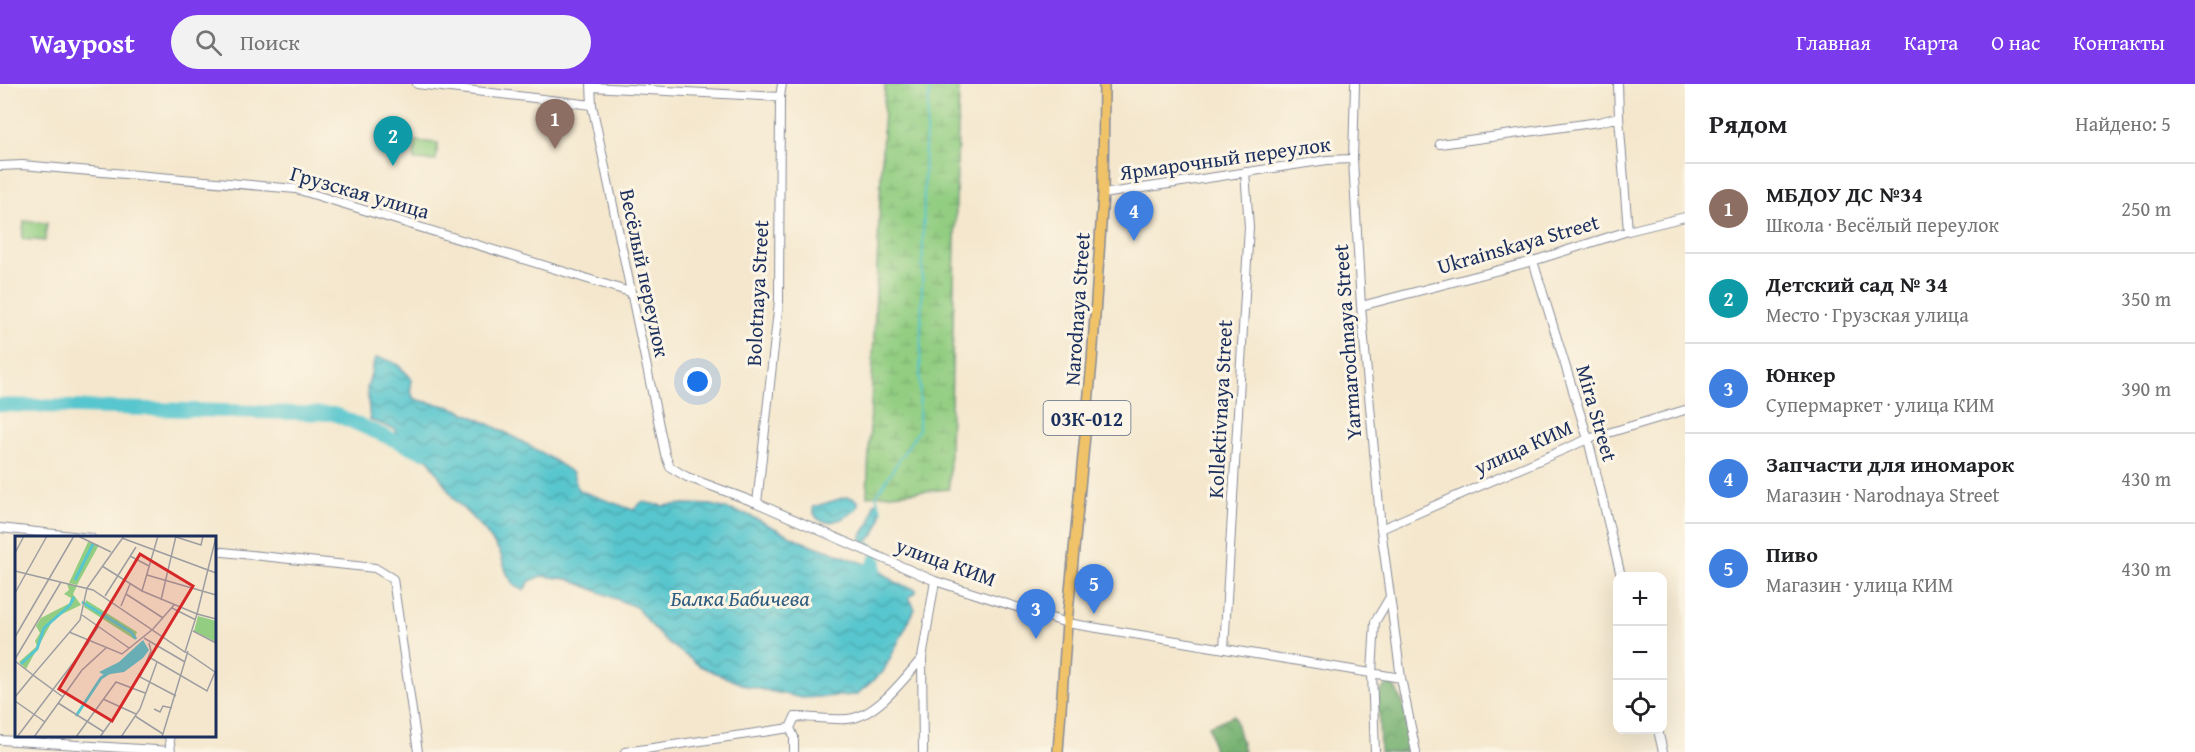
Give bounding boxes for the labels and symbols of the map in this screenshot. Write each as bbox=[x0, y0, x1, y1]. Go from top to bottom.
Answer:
pin: 1 bbox=[536, 100, 574, 149]
pin: 2 bbox=[374, 116, 412, 166]
street label: Ярмарочный переулок bbox=[1116, 128, 1333, 188]
street label: Грузская улица bbox=[287, 157, 433, 227]
street label: Весёлый переулок bbox=[612, 186, 678, 360]
pin: 4 bbox=[1114, 192, 1154, 241]
street label: Ukrainskaya Street bbox=[1433, 206, 1603, 282]
street label: Bolotnaya Street bbox=[738, 219, 776, 367]
street label: Narodnaya Street bbox=[1056, 231, 1098, 387]
street label: Yarmarochnaya Street bbox=[1325, 242, 1369, 441]
street label: Kollektivnaya Street bbox=[1200, 318, 1240, 499]
street label: Mira Street bbox=[1568, 361, 1626, 466]
your location bbox=[683, 367, 712, 396]
road number: 03К-012 bbox=[1044, 401, 1130, 435]
street label: улица КИМ bbox=[1468, 412, 1577, 483]
street label: улица КИМ bbox=[890, 529, 1001, 594]
inset map bbox=[15, 536, 216, 737]
pin: 5 bbox=[1074, 564, 1114, 614]
water label: Балка Бабичева bbox=[670, 582, 810, 614]
pin: 3 bbox=[1016, 590, 1056, 639]

